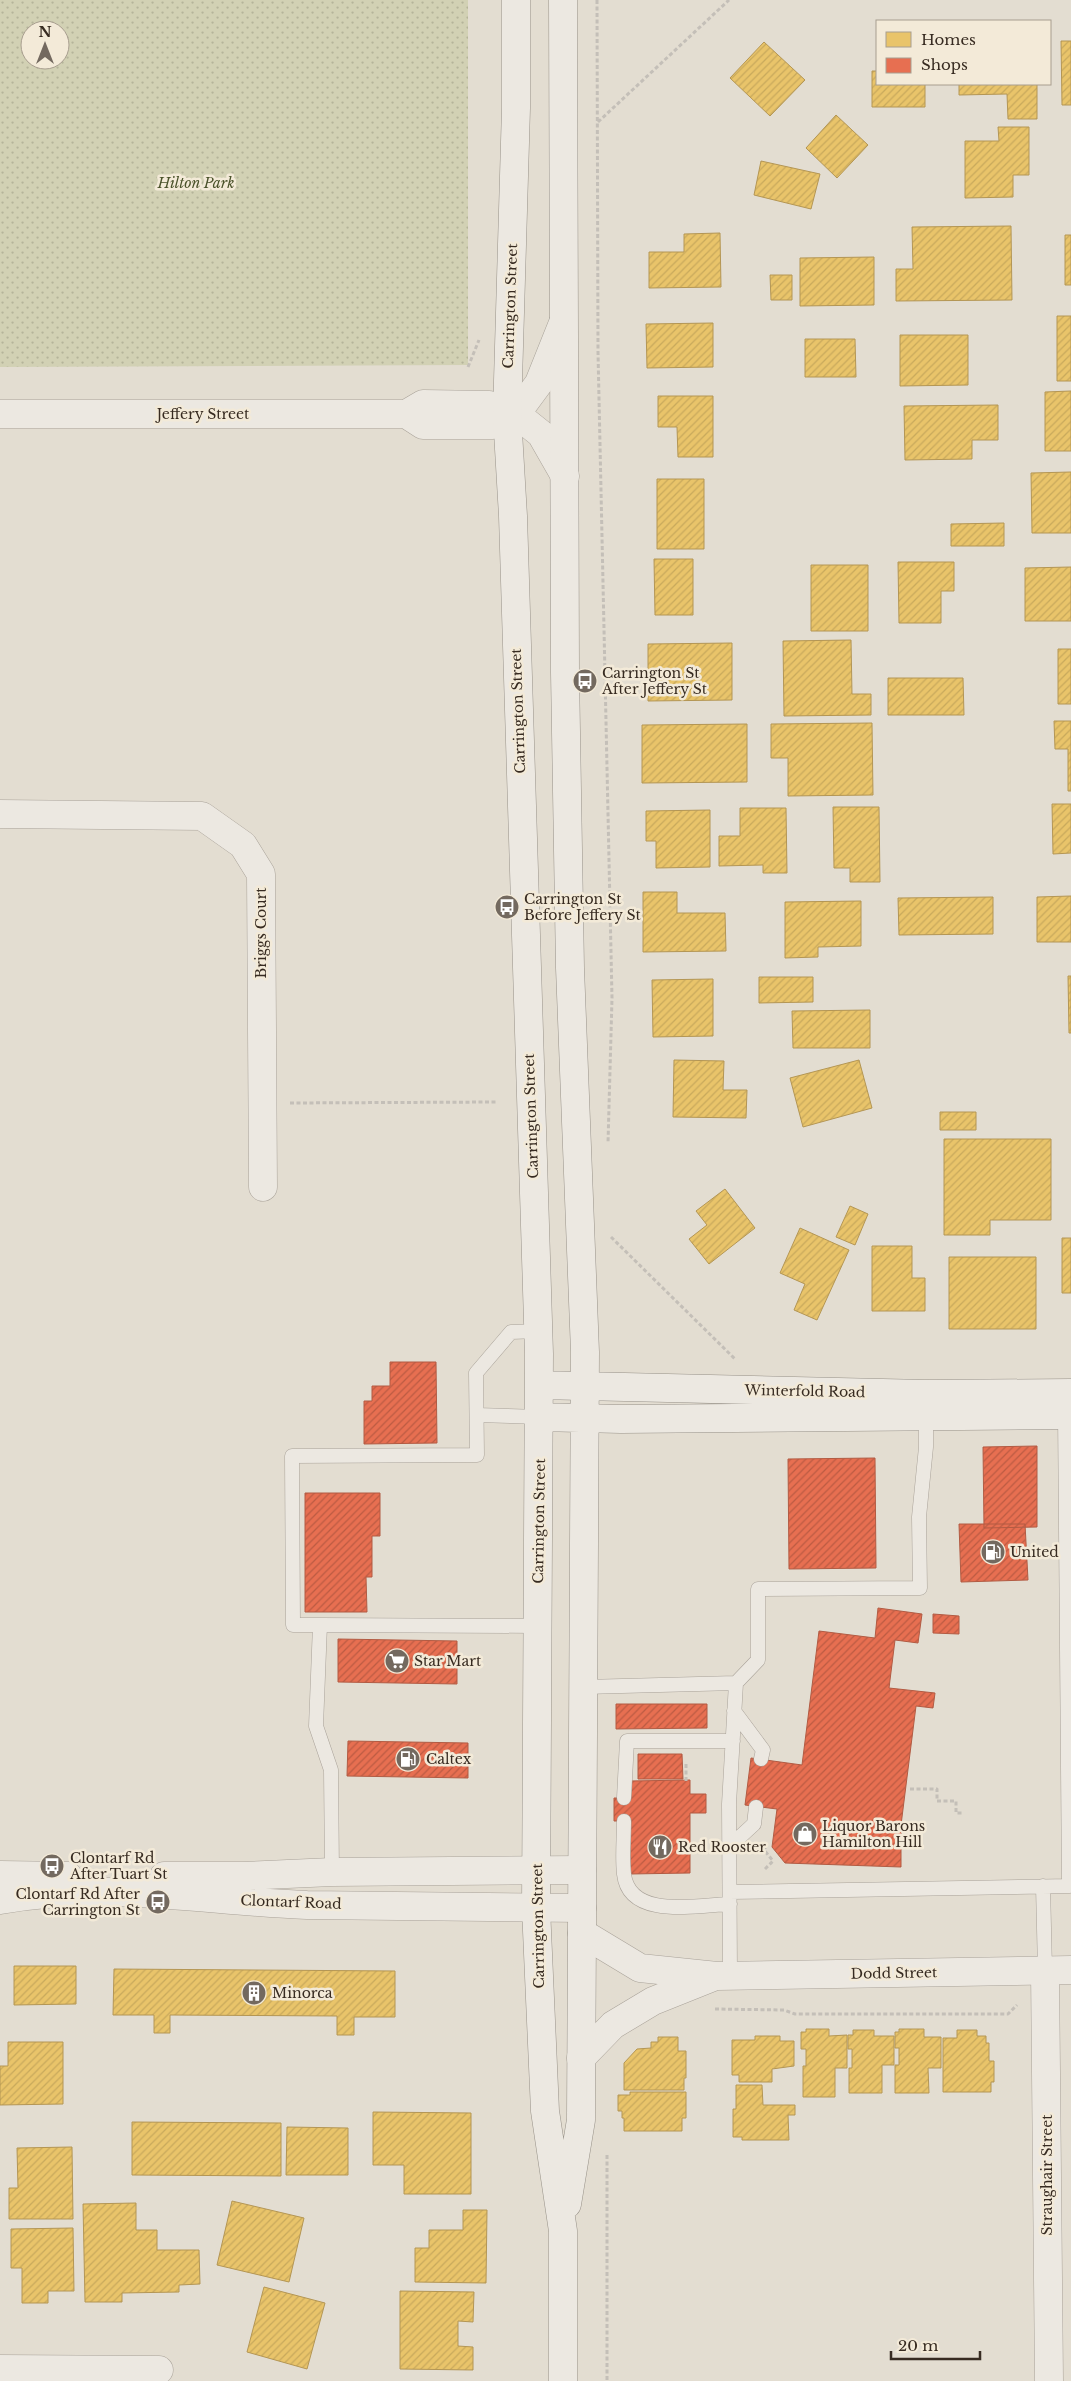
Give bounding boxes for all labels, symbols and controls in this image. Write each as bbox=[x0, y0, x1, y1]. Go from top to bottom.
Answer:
north arrow bbox=[20, 20, 70, 70]
legend bbox=[876, 20, 1051, 85]
text: N bbox=[38, 23, 52, 41]
text: Homes bbox=[921, 30, 976, 49]
text: Shops bbox=[921, 55, 968, 74]
park label: Hilton Park bbox=[157, 174, 234, 192]
street label: Carrington Street bbox=[499, 242, 521, 369]
street label: Jeffery Street bbox=[155, 405, 250, 423]
street label: Carrington Street bbox=[507, 647, 529, 774]
place label: Carrington St After Jeffery St bbox=[601, 664, 708, 698]
bus stop icon: Carrington St After Jeffery St bbox=[572, 668, 598, 694]
street label: Briggs Court bbox=[252, 887, 270, 979]
place label: Carrington St Before Jeffery St bbox=[524, 890, 642, 924]
bus stop icon: Carrington St Before Jeffery St bbox=[494, 894, 520, 920]
street label: Carrington Street bbox=[520, 1052, 542, 1179]
street label: Winterfold Road bbox=[743, 1381, 866, 1401]
street label: Carrington Street bbox=[529, 1457, 549, 1584]
fuel station icon: United bbox=[980, 1539, 1006, 1565]
place label: United bbox=[1010, 1543, 1059, 1561]
supermarket icon: Star Mart bbox=[384, 1648, 410, 1674]
place label: Star Mart bbox=[414, 1652, 482, 1670]
fuel station icon: Caltex bbox=[395, 1746, 421, 1772]
place label: Caltex bbox=[426, 1750, 472, 1768]
place label: Liquor Barons Hamilton Hill bbox=[822, 1817, 925, 1851]
shop icon: Liquor Barons Hamilton Hill bbox=[792, 1821, 818, 1847]
restaurant icon: Red Rooster bbox=[647, 1834, 673, 1860]
place label: Red Rooster bbox=[678, 1838, 766, 1856]
place label: Clontarf Rd After Tuart St bbox=[69, 1849, 168, 1883]
bus stop icon: Clontarf Rd After Tuart St bbox=[39, 1853, 65, 1879]
street label: Carrington Street bbox=[528, 1862, 548, 1989]
place label: Clontarf Rd After Carrington St bbox=[16, 1885, 141, 1919]
bus stop icon: Clontarf Rd After Carrington St bbox=[145, 1889, 171, 1915]
street label: Clontarf Road bbox=[240, 1891, 342, 1913]
street label: Dodd Street bbox=[851, 1963, 938, 1983]
building icon: Minorca bbox=[241, 1980, 267, 2006]
place label: Minorca bbox=[272, 1984, 333, 2002]
street label: Straughair Street bbox=[1038, 2114, 1056, 2236]
scale bar bbox=[891, 2328, 980, 2360]
text: 20 m bbox=[898, 2336, 938, 2355]

